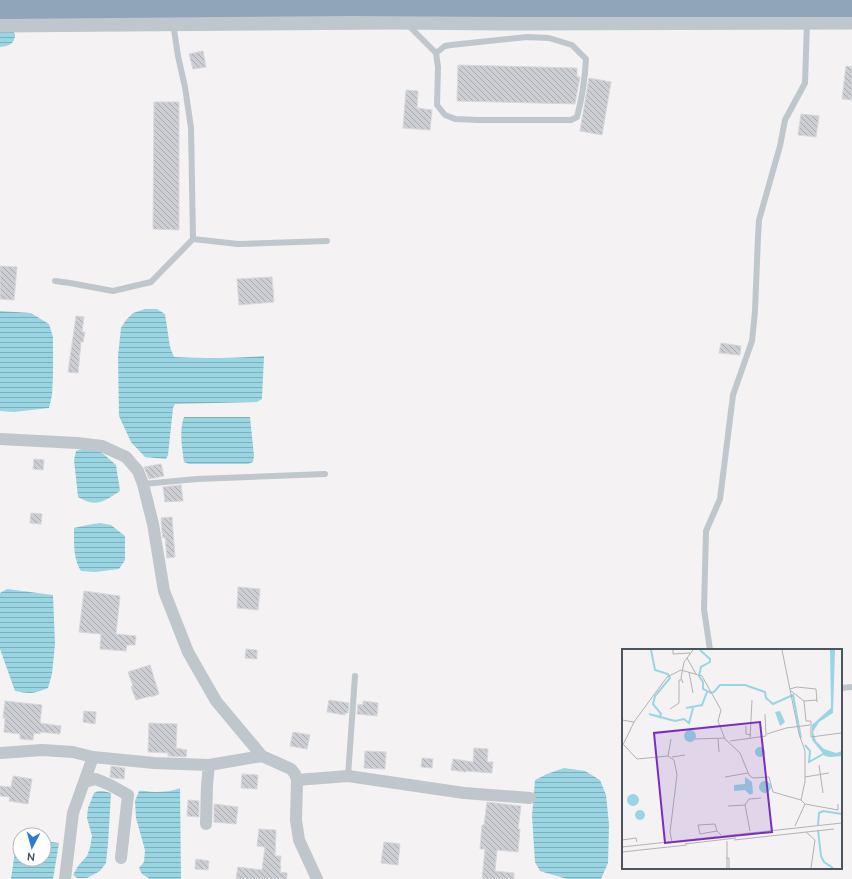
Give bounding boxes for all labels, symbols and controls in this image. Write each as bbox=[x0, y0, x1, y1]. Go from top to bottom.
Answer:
inset map bbox=[622, 649, 842, 869]
north arrow bbox=[12, 827, 52, 867]
text: N bbox=[26, 851, 36, 863]

